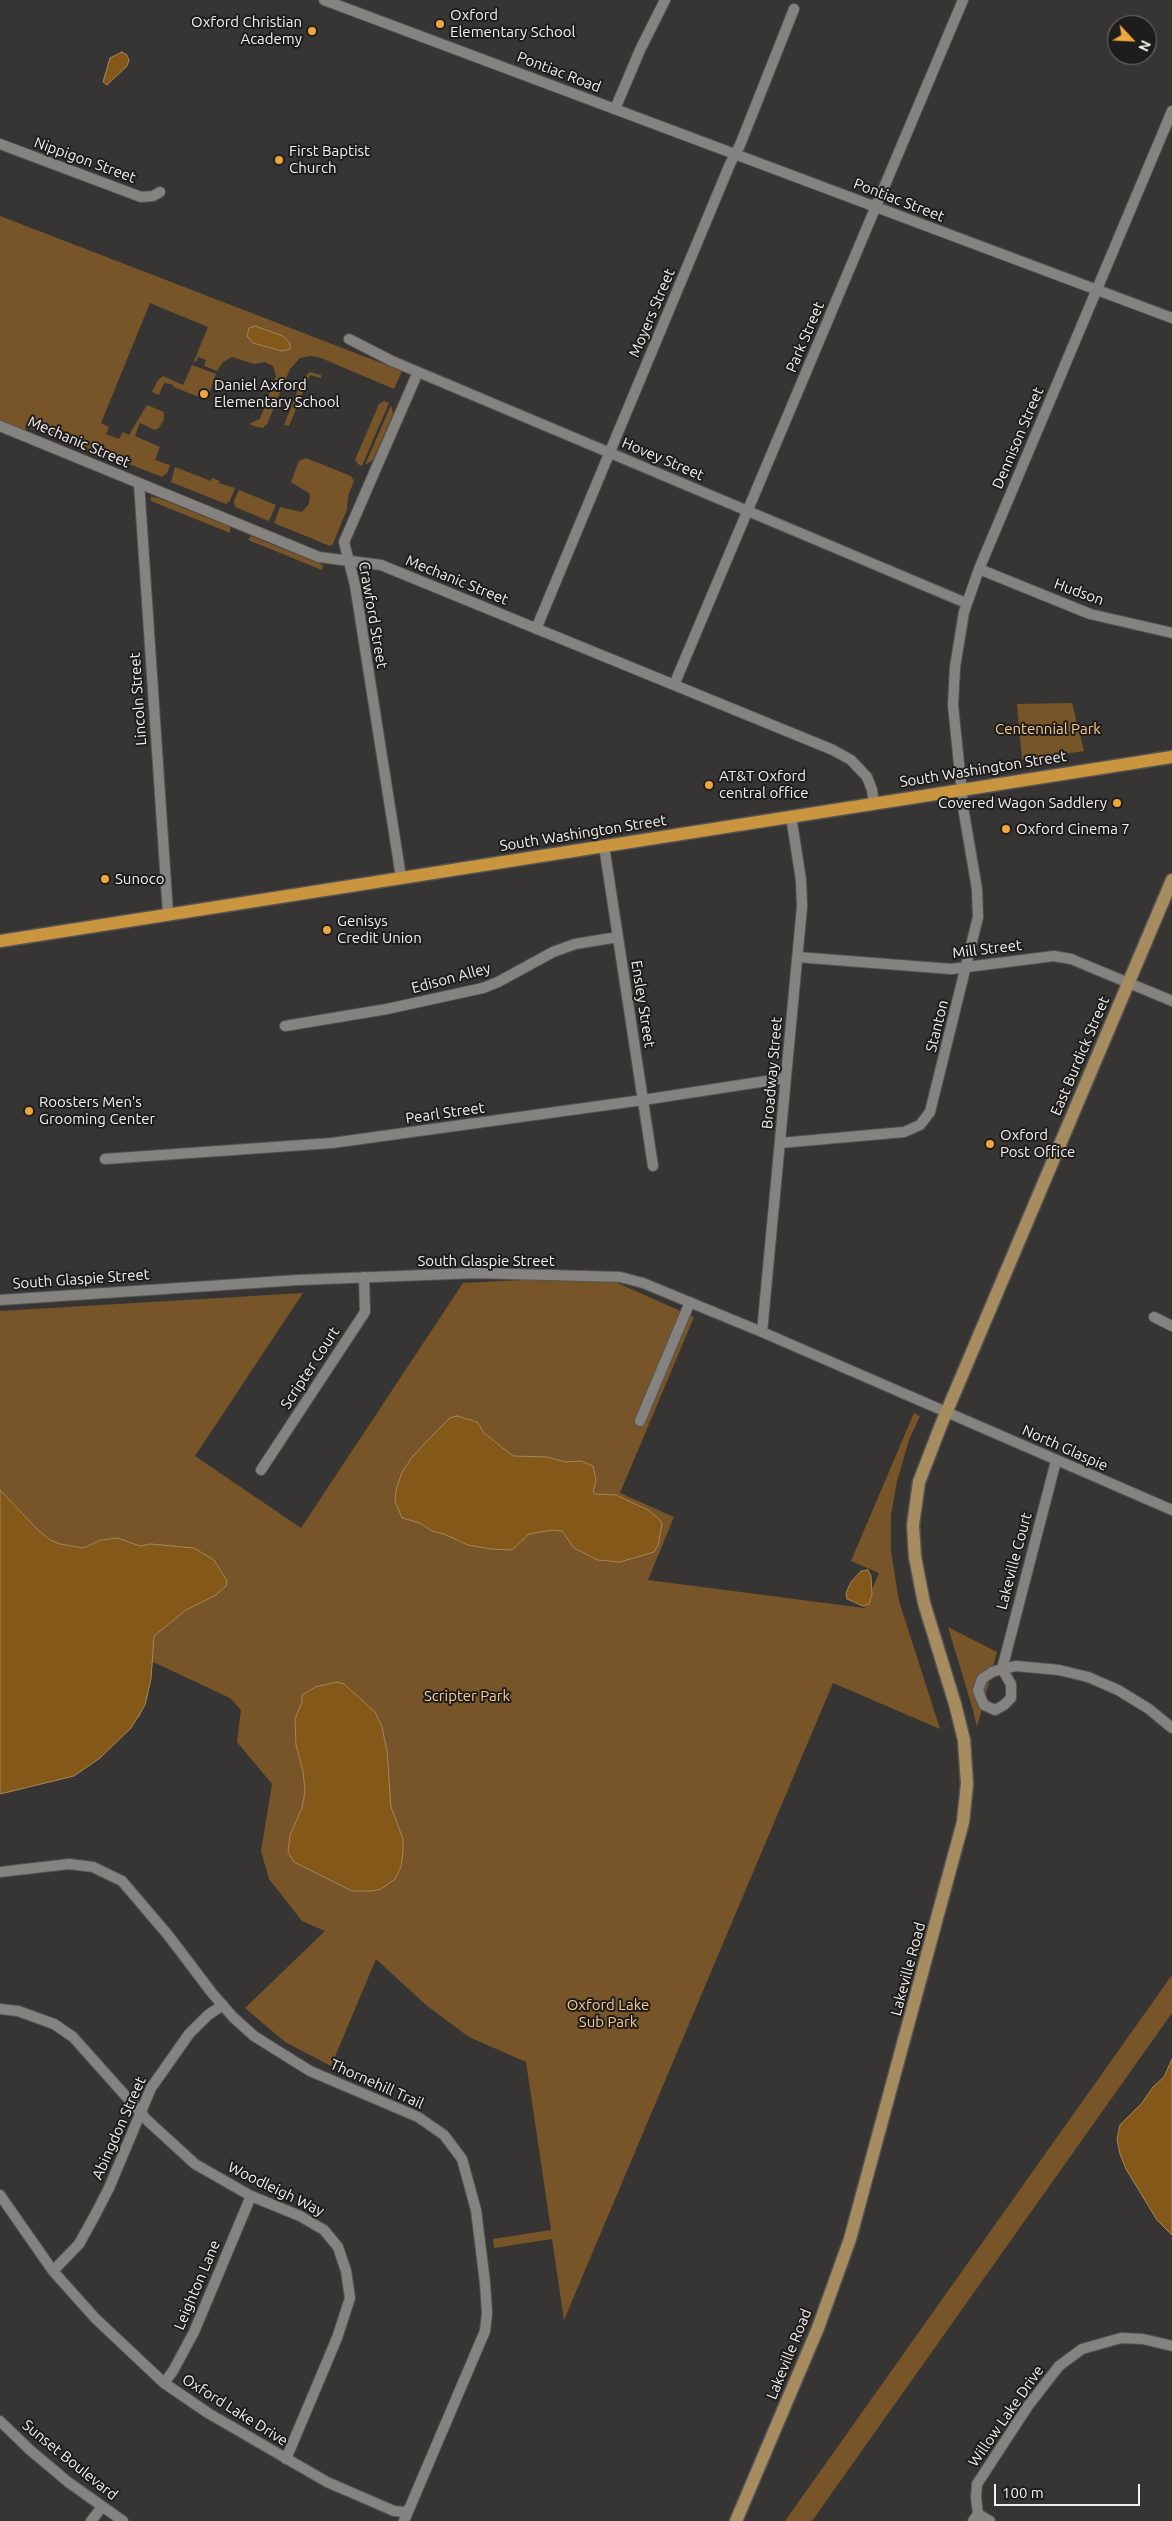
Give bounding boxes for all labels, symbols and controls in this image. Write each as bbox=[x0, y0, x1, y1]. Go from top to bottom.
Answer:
place label: Oxford Elementary School bbox=[450, 6, 576, 41]
place label: Oxford Christian Academy bbox=[191, 13, 302, 48]
north arrow bbox=[1107, 15, 1157, 65]
marker: Oxford Elementary School bbox=[434, 18, 446, 30]
marker: Oxford Christian Academy bbox=[306, 25, 318, 37]
text: N bbox=[1135, 38, 1154, 54]
street label: Pontiac Road bbox=[515, 48, 603, 96]
street label: Nippigon Street bbox=[32, 133, 138, 187]
place label: First Baptist Church bbox=[289, 142, 370, 177]
marker: First Baptist Church bbox=[273, 154, 285, 166]
street label: Pontiac Street bbox=[851, 174, 947, 226]
street label: Moyers Street bbox=[625, 266, 679, 360]
street label: Park Street bbox=[782, 299, 828, 375]
place label: Daniel Axford Elementary School bbox=[214, 376, 340, 411]
street label: Dennison Street bbox=[988, 384, 1048, 492]
marker: Daniel Axford Elementary School bbox=[198, 388, 210, 400]
street label: Mechanic Street bbox=[25, 412, 133, 472]
street label: Hovey Street bbox=[619, 434, 707, 484]
street label: Mechanic Street bbox=[403, 551, 511, 609]
street label: Crawford Street bbox=[355, 560, 391, 670]
street label: Hudson bbox=[1052, 575, 1106, 609]
street label: Lincoln Street bbox=[126, 652, 150, 746]
park label: Centennial Park bbox=[995, 720, 1101, 738]
street label: South Washington Street bbox=[898, 747, 1068, 791]
place label: AT&T Oxford central office bbox=[719, 767, 808, 802]
marker: AT&T Oxford central office bbox=[703, 779, 715, 791]
place label: Covered Wagon Saddlery bbox=[938, 794, 1107, 812]
marker: Covered Wagon Saddlery bbox=[1111, 797, 1123, 809]
street label: South Washington Street bbox=[498, 811, 668, 855]
place label: Oxford Cinema 7 bbox=[1016, 820, 1130, 838]
marker: Oxford Cinema 7 bbox=[1000, 823, 1012, 835]
place label: Sunoco bbox=[115, 870, 164, 888]
marker: Sunoco bbox=[99, 873, 111, 885]
place label: Genisys Credit Union bbox=[337, 912, 422, 947]
marker: Genisys Credit Union bbox=[321, 924, 333, 936]
street label: Mill Street bbox=[951, 936, 1023, 962]
street label: Edison Alley bbox=[409, 959, 493, 997]
street label: Ensley Street bbox=[627, 959, 659, 1049]
street label: East Burdick Street bbox=[1047, 994, 1113, 1118]
street label: Stanton bbox=[922, 998, 952, 1054]
street label: Broadway Street bbox=[758, 1016, 786, 1130]
place label: Roosters Men's Grooming Center bbox=[39, 1093, 155, 1128]
street label: Pearl Street bbox=[404, 1099, 486, 1127]
marker: Roosters Men's Grooming Center bbox=[23, 1105, 35, 1117]
place label: Oxford Post Office bbox=[1000, 1126, 1075, 1161]
marker: Oxford Post Office bbox=[984, 1138, 996, 1150]
street label: South Glaspie Street bbox=[417, 1252, 555, 1270]
street label: South Glaspie Street bbox=[12, 1265, 150, 1293]
street label: Scripter Court bbox=[277, 1324, 343, 1412]
street label: North Glaspie bbox=[1019, 1421, 1111, 1475]
street label: Lakeville Court bbox=[992, 1511, 1036, 1611]
park label: Scripter Park bbox=[424, 1687, 510, 1705]
street label: Lakeville Road bbox=[887, 1920, 929, 2018]
park label: Oxford Lake Sub Park bbox=[567, 1996, 649, 2031]
street label: Thornehill Trail bbox=[327, 2055, 427, 2113]
street label: Abingdon Street bbox=[88, 2074, 150, 2182]
street label: Woodleigh Way bbox=[225, 2158, 327, 2220]
street label: Leighton Lane bbox=[170, 2237, 224, 2333]
street label: Lakeville Road bbox=[763, 2306, 815, 2402]
street label: Willow Lake Drive bbox=[964, 2362, 1048, 2470]
street label: Oxford Lake Drive bbox=[179, 2370, 291, 2450]
street label: Sunset Boulevard bbox=[19, 2416, 121, 2504]
scale bar bbox=[997, 2474, 1143, 2506]
text: 100 m bbox=[1002, 2484, 1044, 2501]

